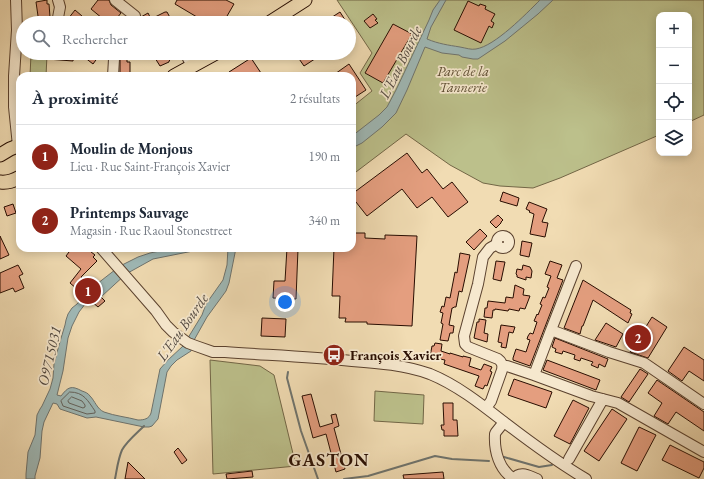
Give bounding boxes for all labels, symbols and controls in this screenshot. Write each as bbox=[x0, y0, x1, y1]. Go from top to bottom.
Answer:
map controls bbox=[656, 12, 692, 156]
button: + bbox=[656, 12, 692, 48]
search box bbox=[16, 16, 356, 60]
water label: L'Eau Bourde bbox=[374, 22, 426, 102]
icon: search bbox=[30, 27, 52, 49]
text: Rechercher bbox=[62, 29, 128, 48]
button: − bbox=[656, 48, 692, 84]
park label: Parc de la Tannerie bbox=[437, 62, 489, 96]
button: locate bbox=[656, 84, 692, 120]
text: À proximité bbox=[32, 87, 118, 109]
text: 2 résultats bbox=[290, 90, 340, 107]
button: layers bbox=[656, 120, 692, 156]
text: Moulin de Monjous bbox=[70, 139, 193, 158]
text: 1 bbox=[42, 148, 48, 165]
text: 190 m bbox=[309, 148, 340, 165]
text: Lieu · Rue Saint-François Xavier bbox=[70, 158, 230, 175]
text: Printemps Sauvage bbox=[70, 203, 189, 222]
text: 2 bbox=[42, 212, 48, 229]
text: 340 m bbox=[309, 212, 340, 229]
text: Magasin · Rue Raoul Stonestreet bbox=[70, 222, 232, 239]
pin: 1 bbox=[75, 276, 101, 306]
water label: L'Eau Bourde bbox=[151, 289, 213, 365]
your location bbox=[275, 292, 295, 312]
pin: 2 bbox=[625, 323, 651, 353]
water label: O9715031 bbox=[33, 324, 65, 388]
bus stop icon: François Xavier bbox=[321, 342, 347, 368]
place label: François Xavier bbox=[350, 346, 442, 364]
district label: GASTON bbox=[288, 448, 370, 471]

